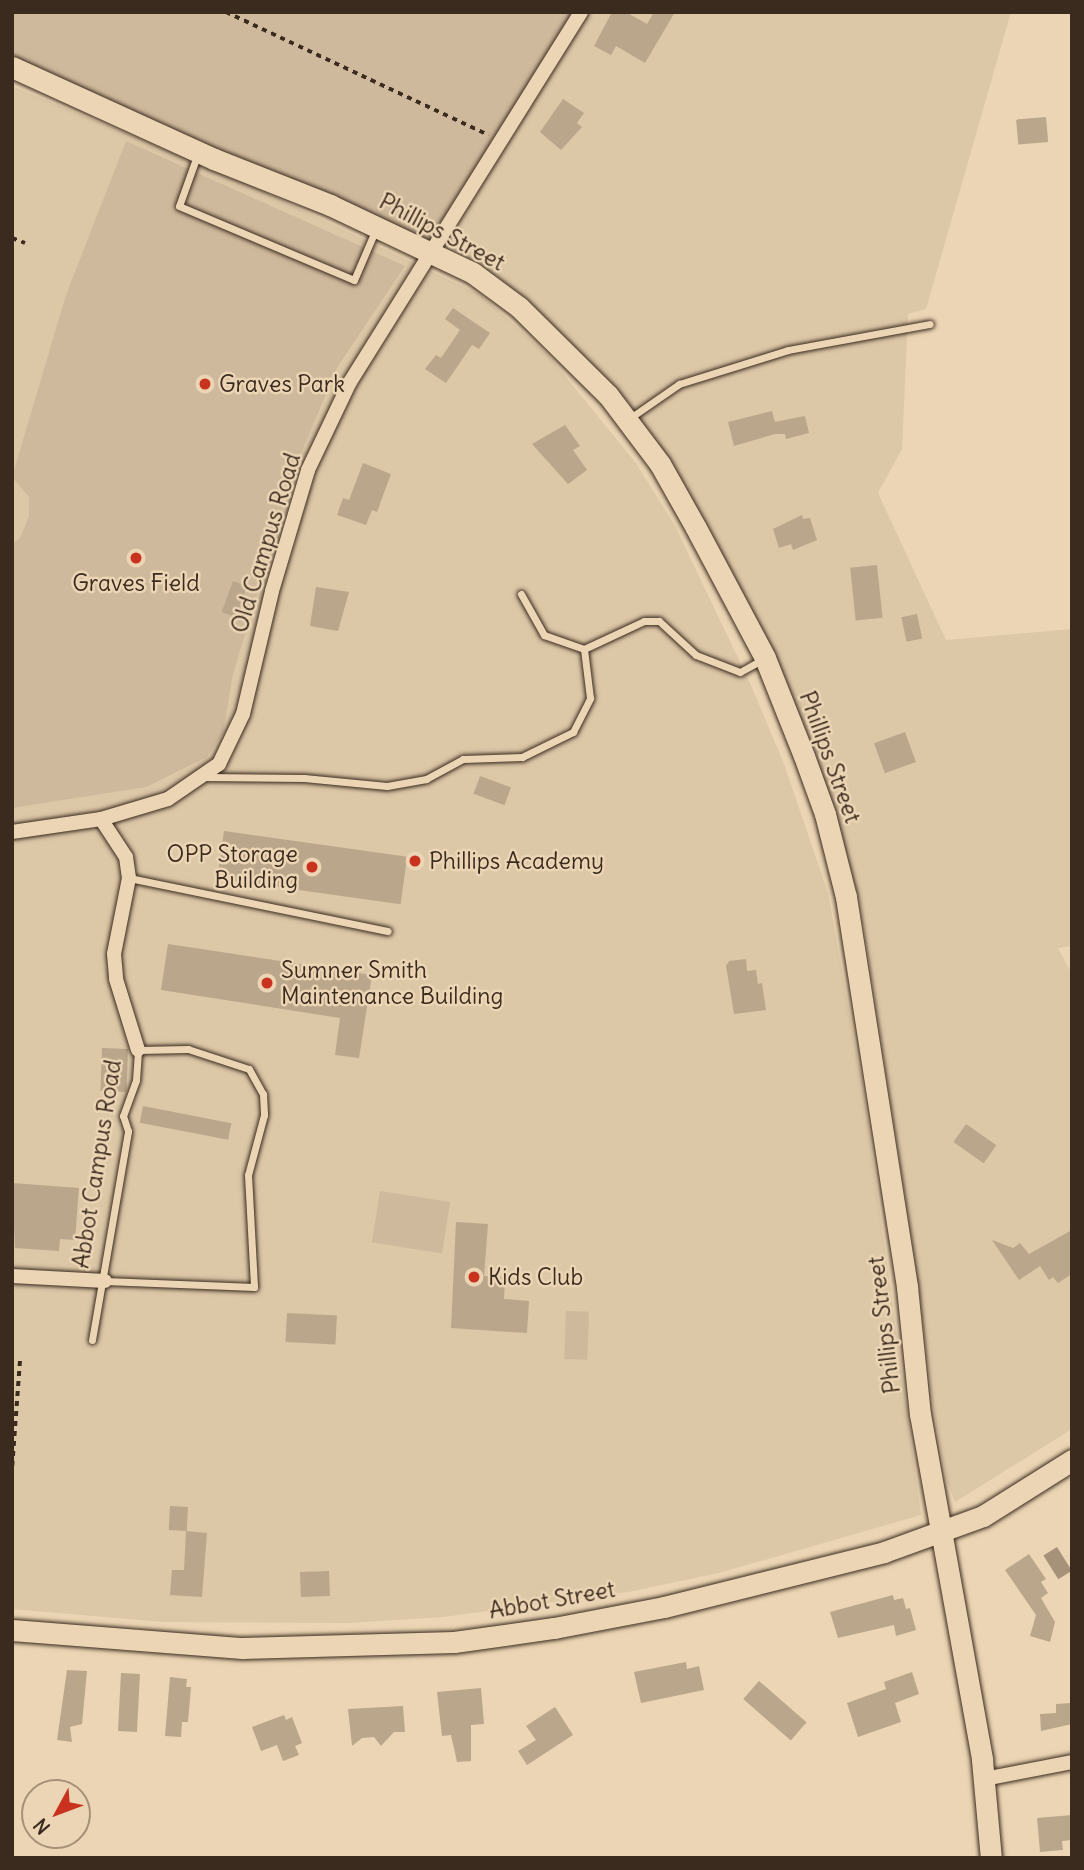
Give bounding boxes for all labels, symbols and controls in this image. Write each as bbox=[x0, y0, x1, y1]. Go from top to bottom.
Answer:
street label: Phillips Street bbox=[375, 187, 509, 277]
place label: Graves Park bbox=[219, 370, 345, 398]
marker: Graves Park bbox=[197, 376, 213, 392]
street label: Old Campus Road bbox=[226, 450, 306, 636]
marker: Graves Field bbox=[128, 550, 144, 566]
place label: Graves Field bbox=[72, 569, 200, 597]
street label: Phillips Street bbox=[793, 687, 867, 827]
place label: OPP Storage Building bbox=[167, 840, 298, 894]
place label: Phillips Academy bbox=[429, 847, 604, 875]
marker: Phillips Academy bbox=[407, 853, 423, 869]
marker: OPP Storage Building bbox=[304, 859, 320, 875]
place label: Sumner Smith Maintenance Building bbox=[281, 956, 503, 1010]
marker: Sumner Smith Maintenance Building bbox=[259, 975, 275, 991]
street label: Abbot Campus Road bbox=[67, 1058, 127, 1270]
street label: Phillips Street bbox=[862, 1255, 906, 1395]
place label: Kids Club bbox=[488, 1263, 583, 1291]
marker: Kids Club bbox=[466, 1269, 482, 1285]
street label: Abbot Street bbox=[487, 1575, 617, 1625]
north arrow bbox=[21, 1779, 91, 1849]
text: N bbox=[28, 1814, 55, 1839]

